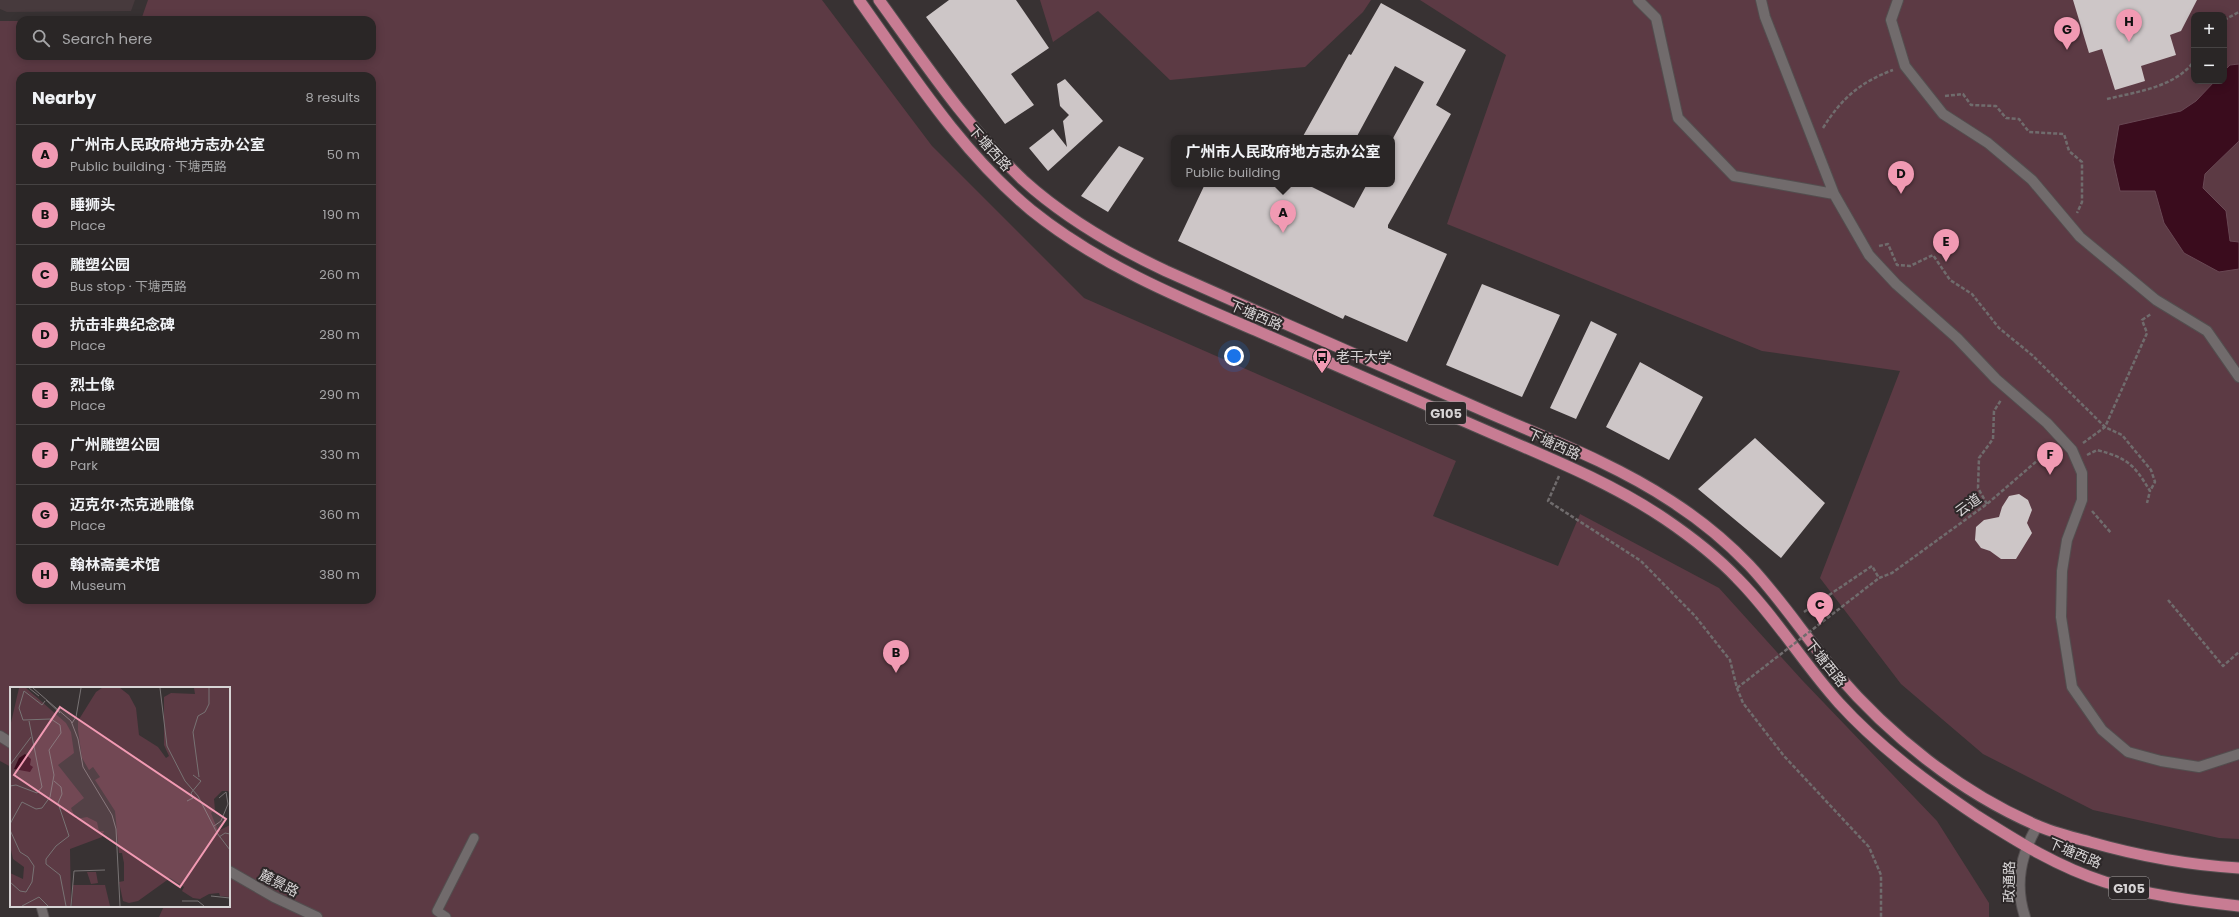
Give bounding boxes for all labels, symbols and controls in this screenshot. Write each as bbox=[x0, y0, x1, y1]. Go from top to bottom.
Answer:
pin: H bbox=[2116, 9, 2142, 42]
map controls bbox=[2191, 12, 2227, 84]
button: + bbox=[2191, 12, 2227, 48]
search box bbox=[16, 16, 376, 60]
pin: G bbox=[2054, 17, 2080, 50]
icon: search bbox=[30, 27, 52, 49]
text: Search here bbox=[62, 28, 152, 49]
button: − bbox=[2191, 48, 2227, 84]
text: Nearby bbox=[32, 86, 96, 110]
text: 8 results bbox=[306, 88, 360, 107]
street label: 下塘西路 bbox=[964, 121, 1016, 175]
text: 广州市人民政府地方志办公室 bbox=[70, 134, 265, 155]
popup bbox=[1171, 135, 1395, 187]
text: 广州市人民政府地方志办公室 bbox=[1185, 141, 1381, 162]
text: A bbox=[40, 145, 50, 164]
text: 50 m bbox=[327, 145, 360, 164]
text: Public building · 下塘西路 bbox=[70, 157, 227, 176]
pin: D bbox=[1888, 161, 1914, 194]
text: Public building bbox=[1185, 163, 1280, 182]
text: 睡狮头 bbox=[70, 194, 115, 215]
pin: A bbox=[1270, 200, 1296, 233]
text: B bbox=[41, 205, 49, 224]
text: 190 m bbox=[323, 205, 360, 224]
text: Place bbox=[70, 216, 105, 235]
pin: E bbox=[1933, 229, 1959, 262]
text: 雕塑公园 bbox=[70, 254, 130, 275]
text: C bbox=[40, 265, 50, 284]
text: 260 m bbox=[319, 265, 360, 284]
text: Bus stop · 下塘西路 bbox=[70, 277, 187, 296]
street label: 下塘西路 bbox=[1226, 295, 1286, 335]
text: 抗击非典纪念碑 bbox=[70, 314, 175, 335]
text: D bbox=[40, 325, 50, 344]
text: 280 m bbox=[319, 325, 360, 344]
text: Place bbox=[70, 336, 105, 355]
your location bbox=[1224, 346, 1244, 366]
bus stop icon: 老干大学 bbox=[1311, 346, 1333, 374]
place label: 老干大学 bbox=[1336, 347, 1392, 367]
text: 烈士像 bbox=[70, 374, 115, 395]
text: E bbox=[41, 385, 49, 404]
text: 290 m bbox=[319, 385, 360, 404]
text: Place bbox=[70, 396, 105, 415]
road number: G105 bbox=[1426, 402, 1466, 424]
street label: 下塘西路 bbox=[1524, 423, 1584, 465]
text: 广州雕塑公园 bbox=[70, 434, 160, 455]
pin: F bbox=[2037, 442, 2063, 475]
text: F bbox=[41, 445, 49, 464]
text: 330 m bbox=[320, 445, 360, 464]
text: Park bbox=[70, 456, 98, 475]
street label: 云道 bbox=[1951, 489, 1985, 521]
text: 迈克尔·杰克逊雕像 bbox=[70, 494, 195, 515]
text: G bbox=[40, 505, 50, 524]
text: 360 m bbox=[319, 505, 360, 524]
text: Place bbox=[70, 516, 105, 535]
text: 翰林斋美术馆 bbox=[70, 554, 160, 575]
text: H bbox=[40, 565, 50, 584]
text: 380 m bbox=[319, 565, 360, 584]
text: Museum bbox=[70, 576, 126, 595]
pin: C bbox=[1807, 592, 1833, 625]
street label: 下塘西路 bbox=[1801, 635, 1851, 691]
pin: B bbox=[883, 640, 909, 673]
inset map bbox=[10, 687, 230, 907]
street label: 下塘西路 bbox=[2045, 833, 2105, 873]
street label: 政通路 bbox=[1999, 861, 2019, 903]
street label: 麓景路 bbox=[256, 865, 302, 901]
road number: G105 bbox=[2109, 877, 2149, 899]

